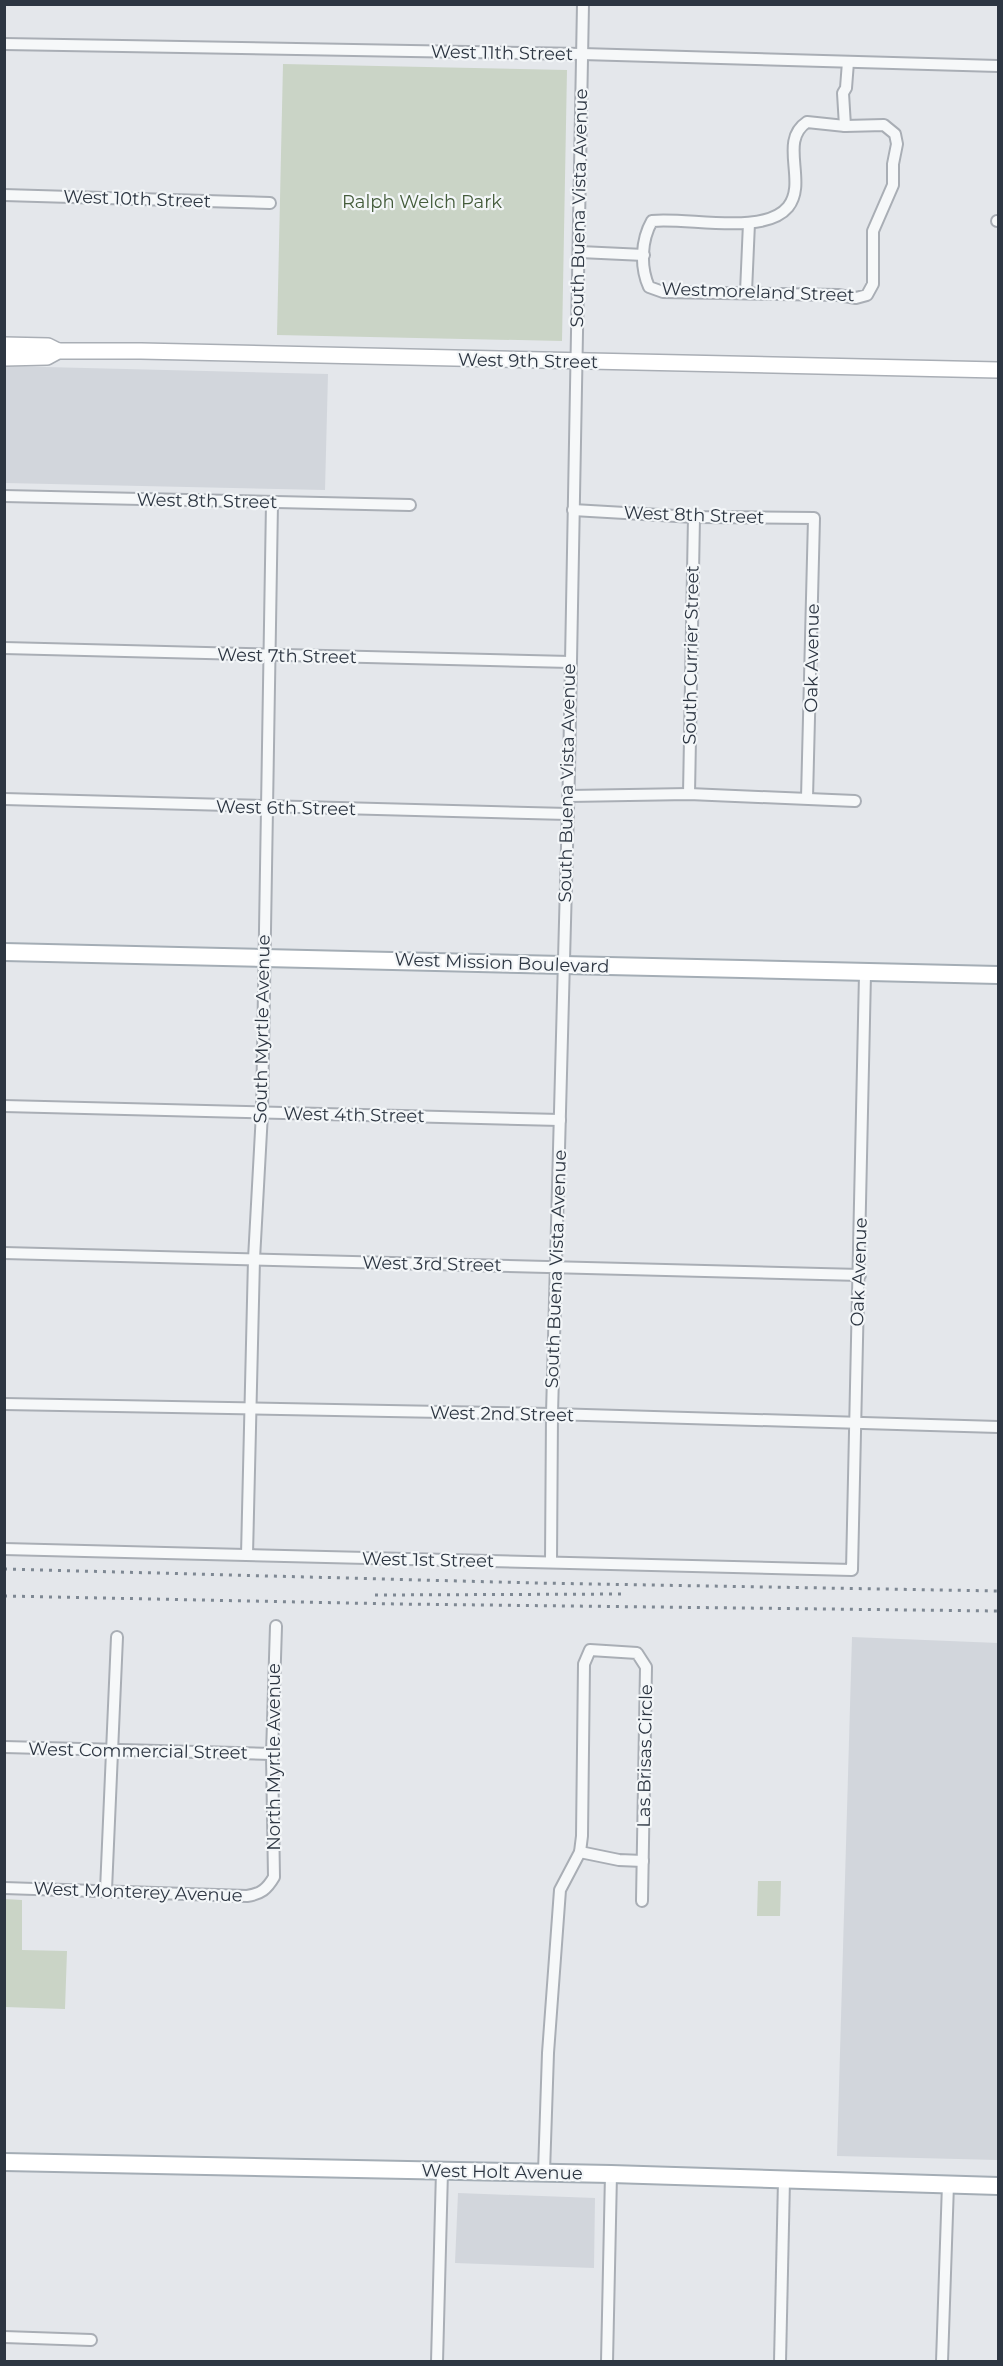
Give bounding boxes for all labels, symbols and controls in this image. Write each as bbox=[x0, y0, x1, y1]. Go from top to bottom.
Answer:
street label: West 11th Street bbox=[431, 41, 573, 65]
street label: South Buena Vista Avenue bbox=[566, 88, 592, 328]
street label: West 10th Street bbox=[63, 185, 211, 213]
park label: Ralph Welch Park bbox=[342, 191, 502, 213]
street label: Westmoreland Street bbox=[661, 278, 855, 306]
street label: West 9th Street bbox=[458, 349, 598, 373]
street label: West 8th Street bbox=[136, 489, 278, 513]
street label: West 8th Street bbox=[623, 502, 765, 528]
street label: South Currier Street bbox=[678, 565, 704, 745]
street label: Oak Avenue bbox=[800, 603, 824, 713]
street label: West 7th Street bbox=[217, 644, 357, 668]
street label: South Buena Vista Avenue bbox=[554, 663, 580, 903]
street label: West 6th Street bbox=[216, 796, 356, 820]
street label: South Myrtle Avenue bbox=[249, 934, 275, 1124]
street label: West Mission Boulevard bbox=[394, 948, 610, 978]
street label: West 4th Street bbox=[283, 1103, 425, 1127]
street label: South Buena Vista Avenue bbox=[541, 1149, 571, 1389]
street label: Oak Avenue bbox=[846, 1217, 872, 1327]
street label: West 3rd Street bbox=[362, 1252, 502, 1276]
street label: West 2nd Street bbox=[430, 1402, 574, 1426]
street label: West 1st Street bbox=[362, 1548, 494, 1572]
street label: North Myrtle Avenue bbox=[263, 1663, 285, 1851]
street label: Las Brisas Circle bbox=[633, 1684, 657, 1828]
street label: West Commercial Street bbox=[28, 1738, 248, 1764]
street label: West Monterey Avenue bbox=[33, 1877, 243, 1907]
street label: West Holt Avenue bbox=[421, 2160, 583, 2184]

